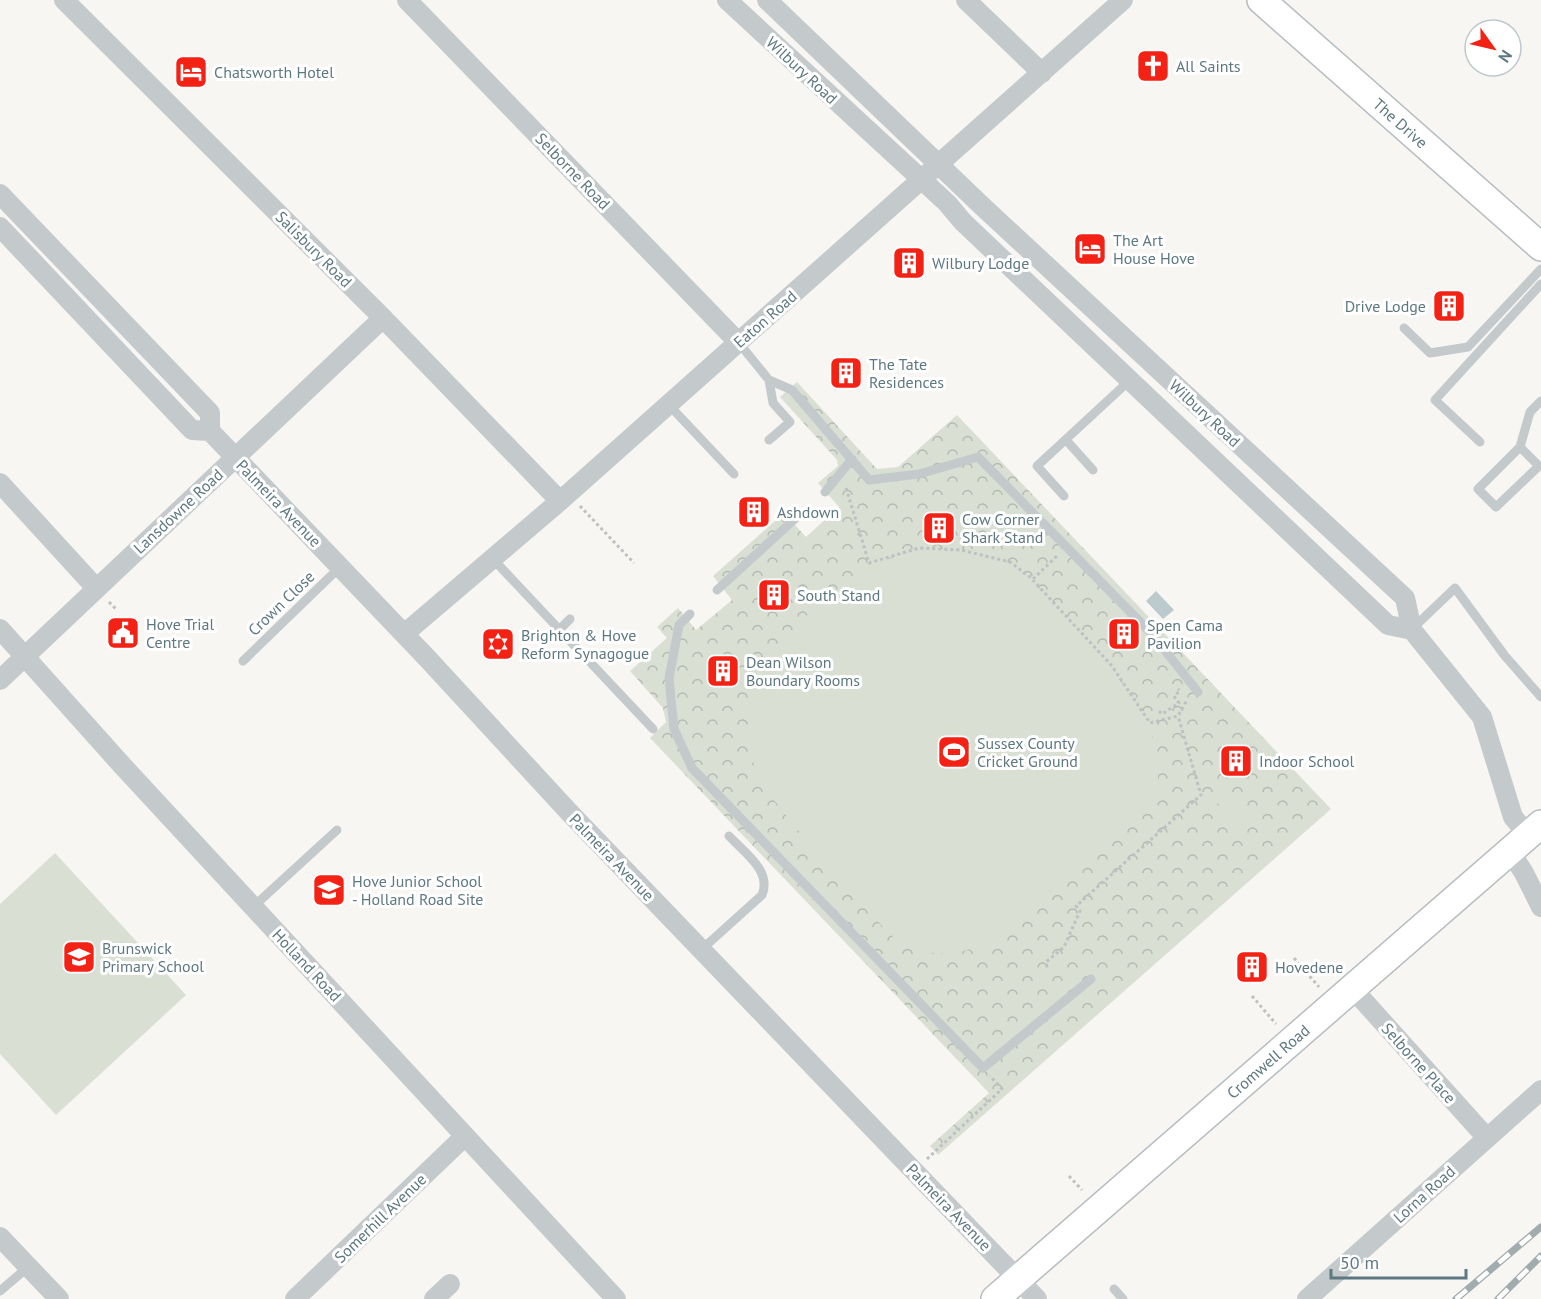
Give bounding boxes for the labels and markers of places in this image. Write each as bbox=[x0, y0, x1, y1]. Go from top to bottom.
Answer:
church icon: All Saints bbox=[1135, 48, 1171, 84]
hotel icon: Chatsworth Hotel bbox=[173, 54, 209, 90]
place label: All Saints bbox=[1176, 56, 1241, 76]
place label: Chatsworth Hotel bbox=[214, 62, 334, 82]
place label: The Art House Hove bbox=[1113, 230, 1195, 268]
hotel icon: The Art House Hove bbox=[1072, 231, 1108, 267]
building icon: Wilbury Lodge bbox=[891, 245, 927, 281]
place label: Wilbury Lodge bbox=[932, 253, 1029, 273]
building icon: Drive Lodge bbox=[1431, 288, 1467, 324]
place label: Drive Lodge bbox=[1345, 296, 1426, 316]
place label: The Tate Residences bbox=[869, 354, 944, 392]
building icon: The Tate Residences bbox=[828, 355, 864, 391]
building icon: Ashdown bbox=[736, 494, 772, 530]
place label: Ashdown bbox=[777, 502, 839, 522]
place label: Cow Corner Shark Stand bbox=[962, 509, 1043, 547]
building icon: Cow Corner Shark Stand bbox=[921, 510, 957, 546]
building icon: South Stand bbox=[756, 577, 792, 613]
place label: South Stand bbox=[797, 585, 880, 605]
place label: Hove Trial Centre bbox=[146, 614, 214, 652]
public building icon: Hove Trial Centre bbox=[105, 615, 141, 651]
place label: Spen Cama Pavilion bbox=[1147, 615, 1223, 653]
building icon: Spen Cama Pavilion bbox=[1106, 616, 1142, 652]
place label: Brighton & Hove Reform Synagogue bbox=[521, 625, 649, 663]
synagogue icon: Brighton & Hove Reform Synagogue bbox=[480, 626, 516, 662]
place label: Dean Wilson Boundary Rooms bbox=[746, 652, 860, 690]
building icon: Dean Wilson Boundary Rooms bbox=[705, 653, 741, 689]
place label: Sussex County Cricket Ground bbox=[977, 733, 1078, 771]
sports icon: Sussex County Cricket Ground bbox=[936, 734, 972, 770]
building icon: Indoor School bbox=[1218, 743, 1254, 779]
place label: Indoor School bbox=[1259, 751, 1354, 771]
place label: Hove Junior School - Holland Road Site bbox=[352, 871, 483, 909]
school or university icon: Hove Junior School - Holland Road Site bbox=[311, 872, 347, 908]
place label: Brunswick Primary School bbox=[102, 938, 204, 976]
school or university icon: Brunswick Primary School bbox=[61, 939, 97, 975]
building icon: Hovedene bbox=[1234, 949, 1270, 985]
place label: Hovedene bbox=[1275, 957, 1343, 977]

